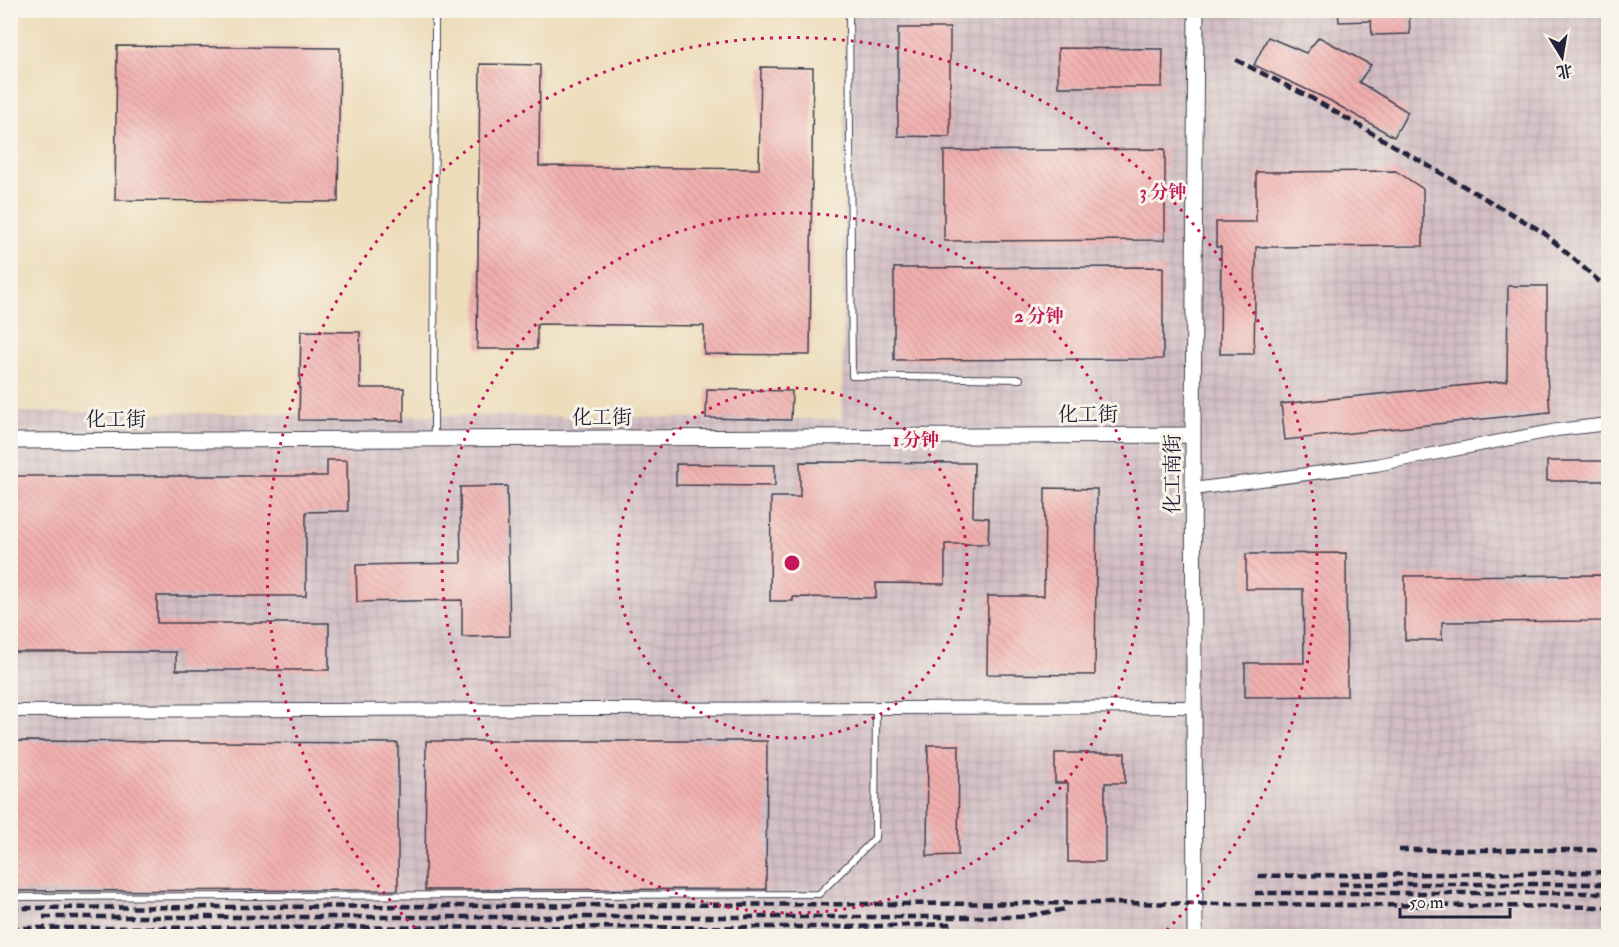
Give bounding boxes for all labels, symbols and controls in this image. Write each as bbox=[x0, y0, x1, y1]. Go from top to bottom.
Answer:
north arrow bbox=[1532, 27, 1592, 87]
text: 北 bbox=[1555, 59, 1574, 82]
text: 3 分钟 bbox=[1140, 181, 1186, 204]
text: 2 分钟 bbox=[1015, 305, 1063, 328]
street label: 化工街 bbox=[1058, 402, 1118, 427]
street label: 化工街 bbox=[572, 405, 632, 430]
street label: 化工街 bbox=[86, 407, 146, 432]
text: 1 分钟 bbox=[893, 429, 939, 452]
street label: 化工南街 bbox=[1160, 434, 1185, 514]
centre of rings bbox=[782, 553, 802, 573]
scale bar bbox=[1400, 881, 1510, 919]
text: 50 m bbox=[1409, 891, 1444, 914]

